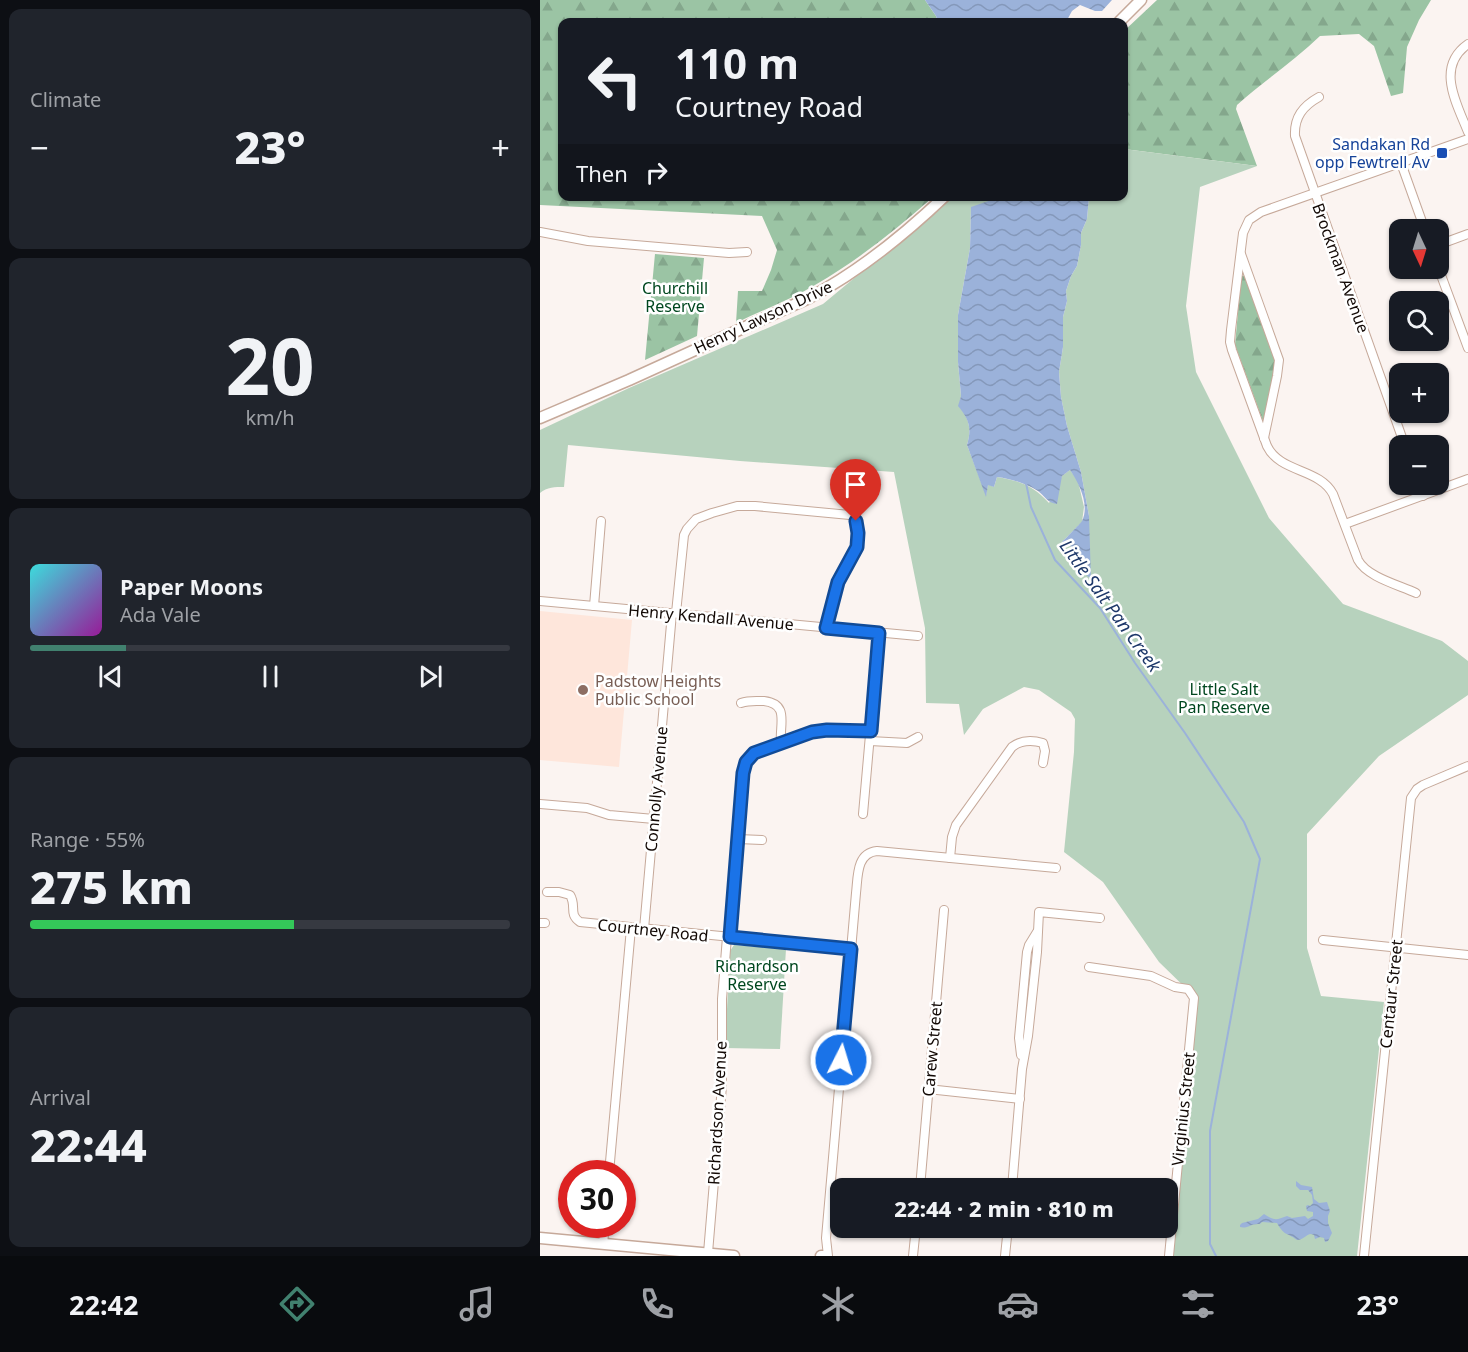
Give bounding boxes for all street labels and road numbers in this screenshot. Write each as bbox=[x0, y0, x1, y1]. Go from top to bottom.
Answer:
street label: Brockman Avenue bbox=[1307, 200, 1375, 336]
street label: Henry Lawson Drive bbox=[690, 275, 836, 359]
street label: Henry Kendall Avenue bbox=[627, 599, 795, 635]
street label: Connolly Avenue bbox=[640, 725, 672, 853]
street label: Courtney Road bbox=[596, 913, 710, 947]
street label: Centaur Street bbox=[1374, 938, 1408, 1049]
street label: Carew Street bbox=[917, 1000, 947, 1098]
street label: Richardson Avenue bbox=[702, 1040, 732, 1186]
street label: Virginius Street bbox=[1166, 1051, 1200, 1167]

